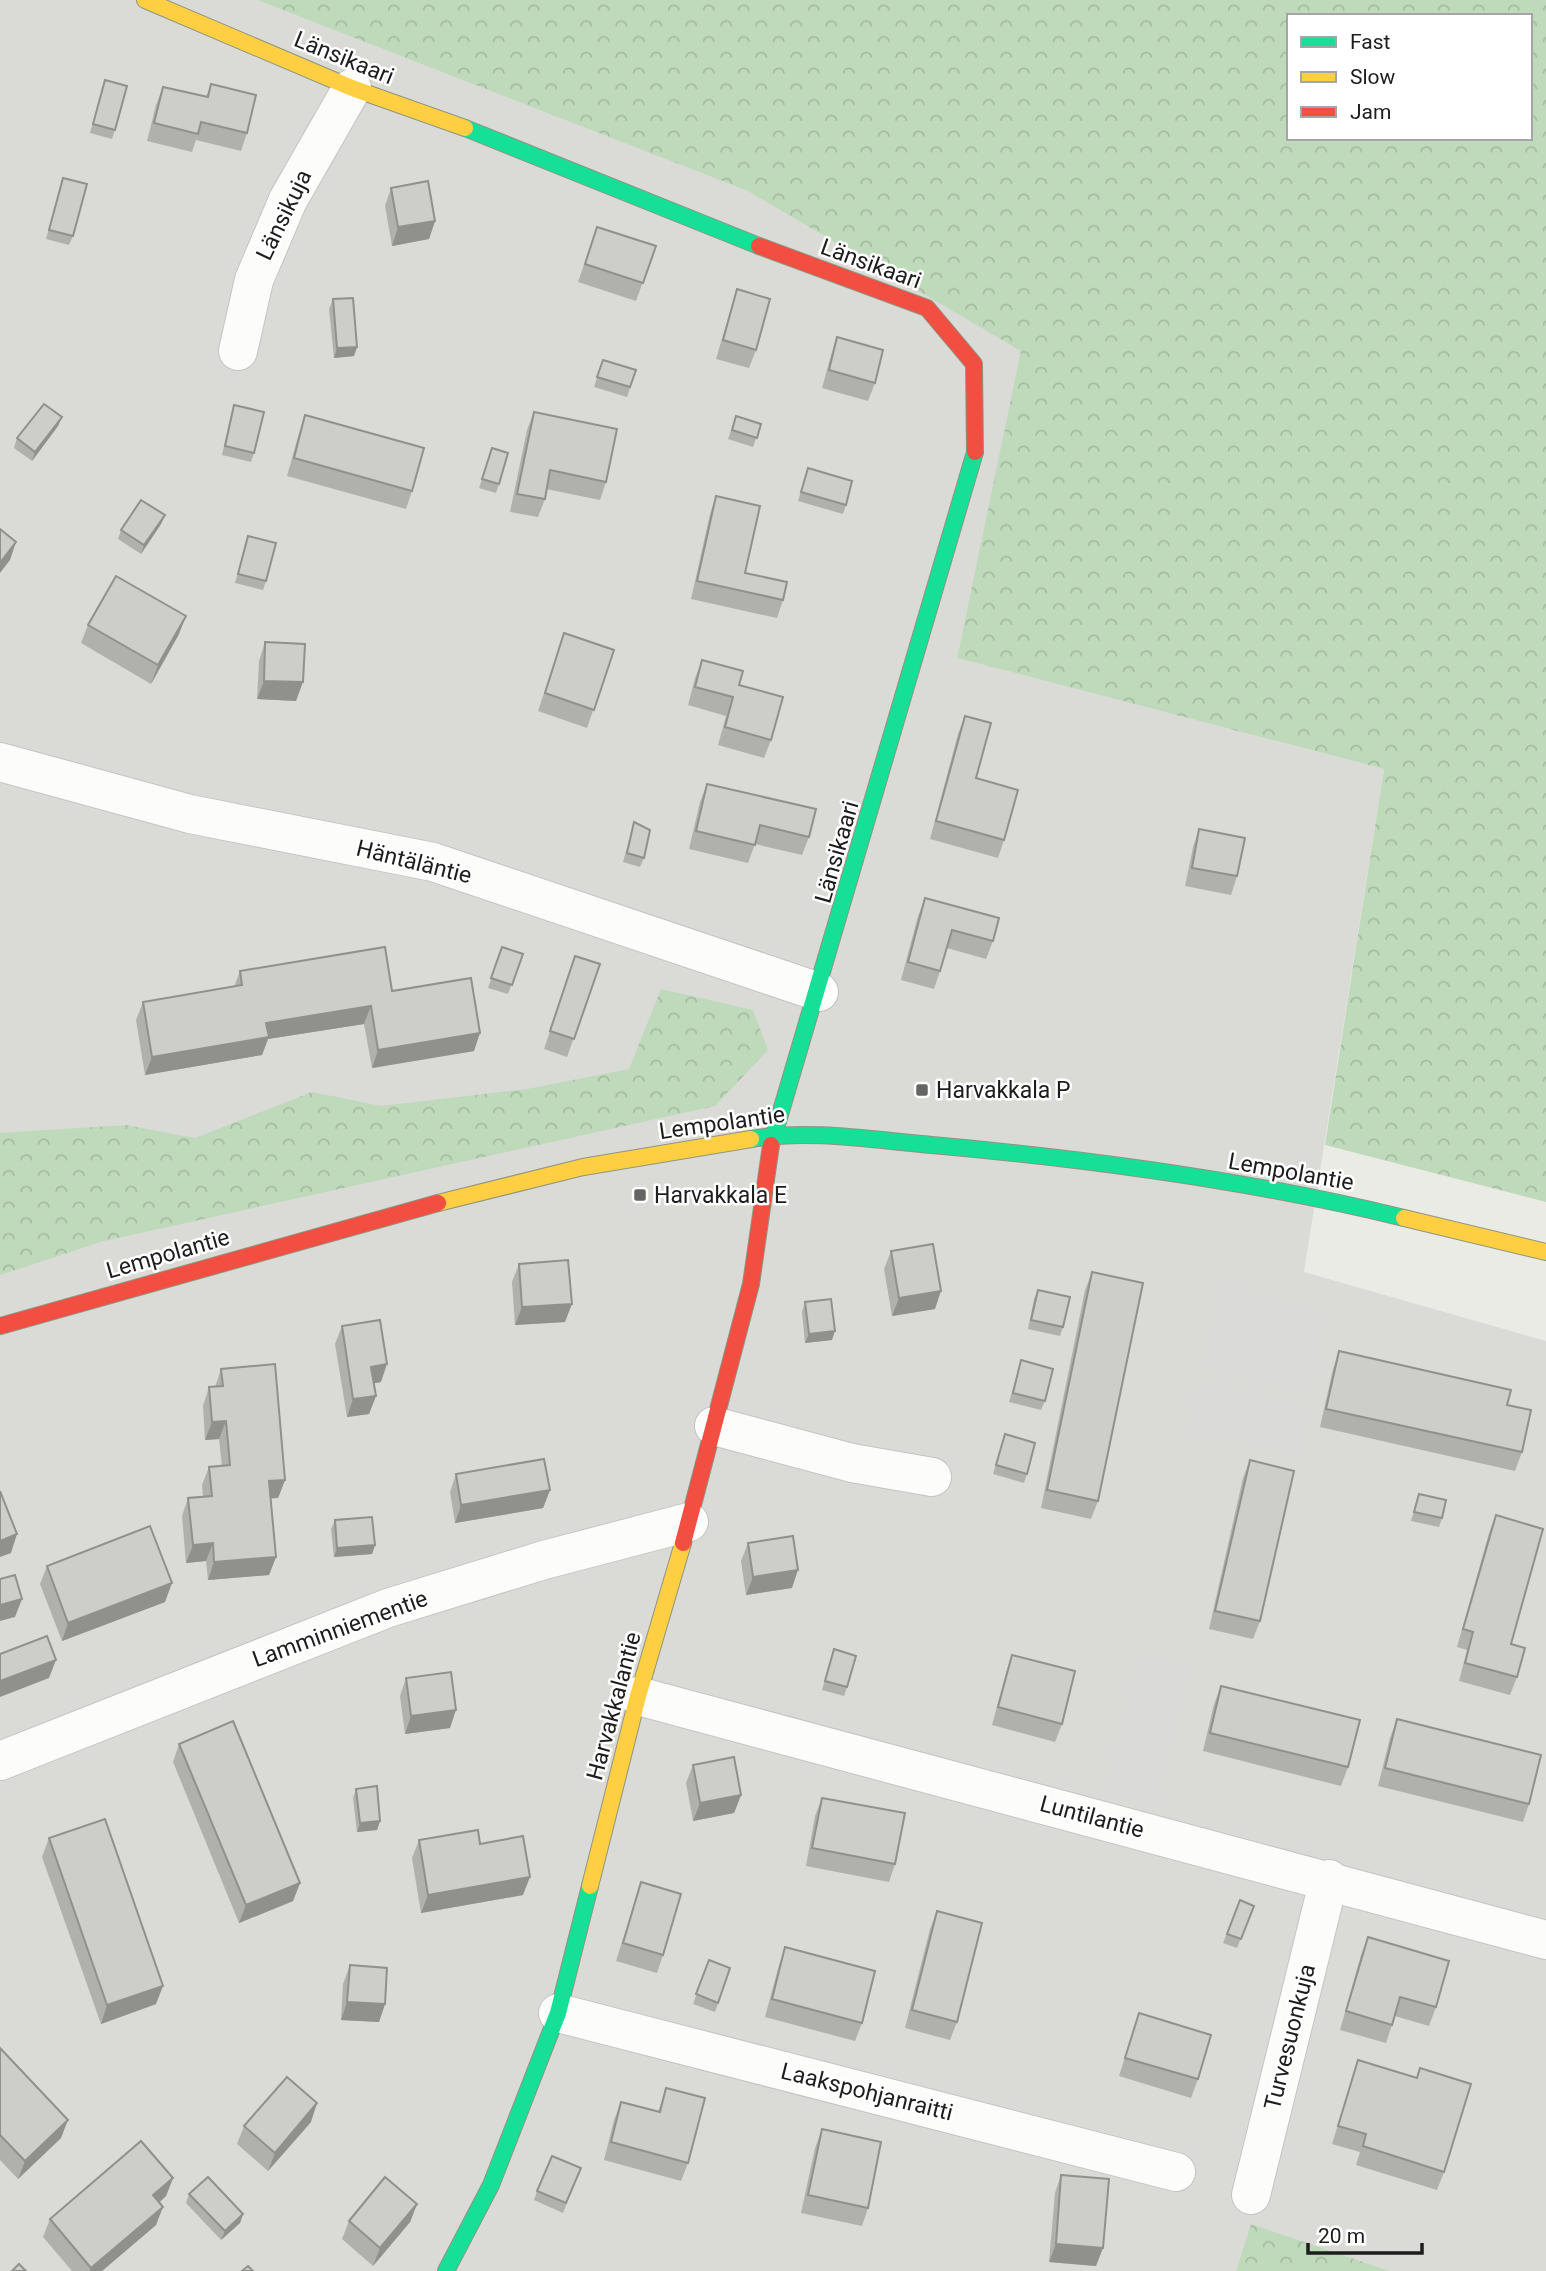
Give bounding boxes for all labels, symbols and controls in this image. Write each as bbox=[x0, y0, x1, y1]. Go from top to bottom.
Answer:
legend bbox=[1287, 14, 1532, 140]
street label: Länsikaari bbox=[290, 26, 398, 90]
text: Fast bbox=[1350, 30, 1391, 54]
text: Slow bbox=[1350, 65, 1396, 89]
text: Jam bbox=[1350, 100, 1391, 124]
street label: Länsikuja bbox=[251, 165, 317, 265]
street label: Länsikaari bbox=[817, 233, 925, 295]
street label: Länsikaari bbox=[810, 798, 864, 906]
street label: Häntäläntie bbox=[354, 835, 474, 889]
place label: Harvakkala P bbox=[936, 1077, 1071, 1104]
marker: Harvakkala P bbox=[914, 1082, 930, 1098]
street label: Lempolantie bbox=[657, 1101, 787, 1145]
street label: Lempolantie bbox=[1226, 1148, 1356, 1196]
place label: Harvakkala E bbox=[654, 1182, 787, 1209]
marker: Harvakkala E bbox=[632, 1187, 648, 1203]
street label: Lempolantie bbox=[103, 1224, 233, 1284]
street label: Lamminniementie bbox=[249, 1585, 431, 1673]
street label: Harvakkalantie bbox=[581, 1629, 647, 1783]
street label: Luntilantie bbox=[1037, 1790, 1147, 1844]
street label: Turvesuonkuja bbox=[1259, 1961, 1321, 2113]
street label: Laakspohjanraitti bbox=[778, 2058, 956, 2126]
scale bar bbox=[1308, 2212, 1422, 2256]
text: 20 m bbox=[1318, 2224, 1365, 2248]

